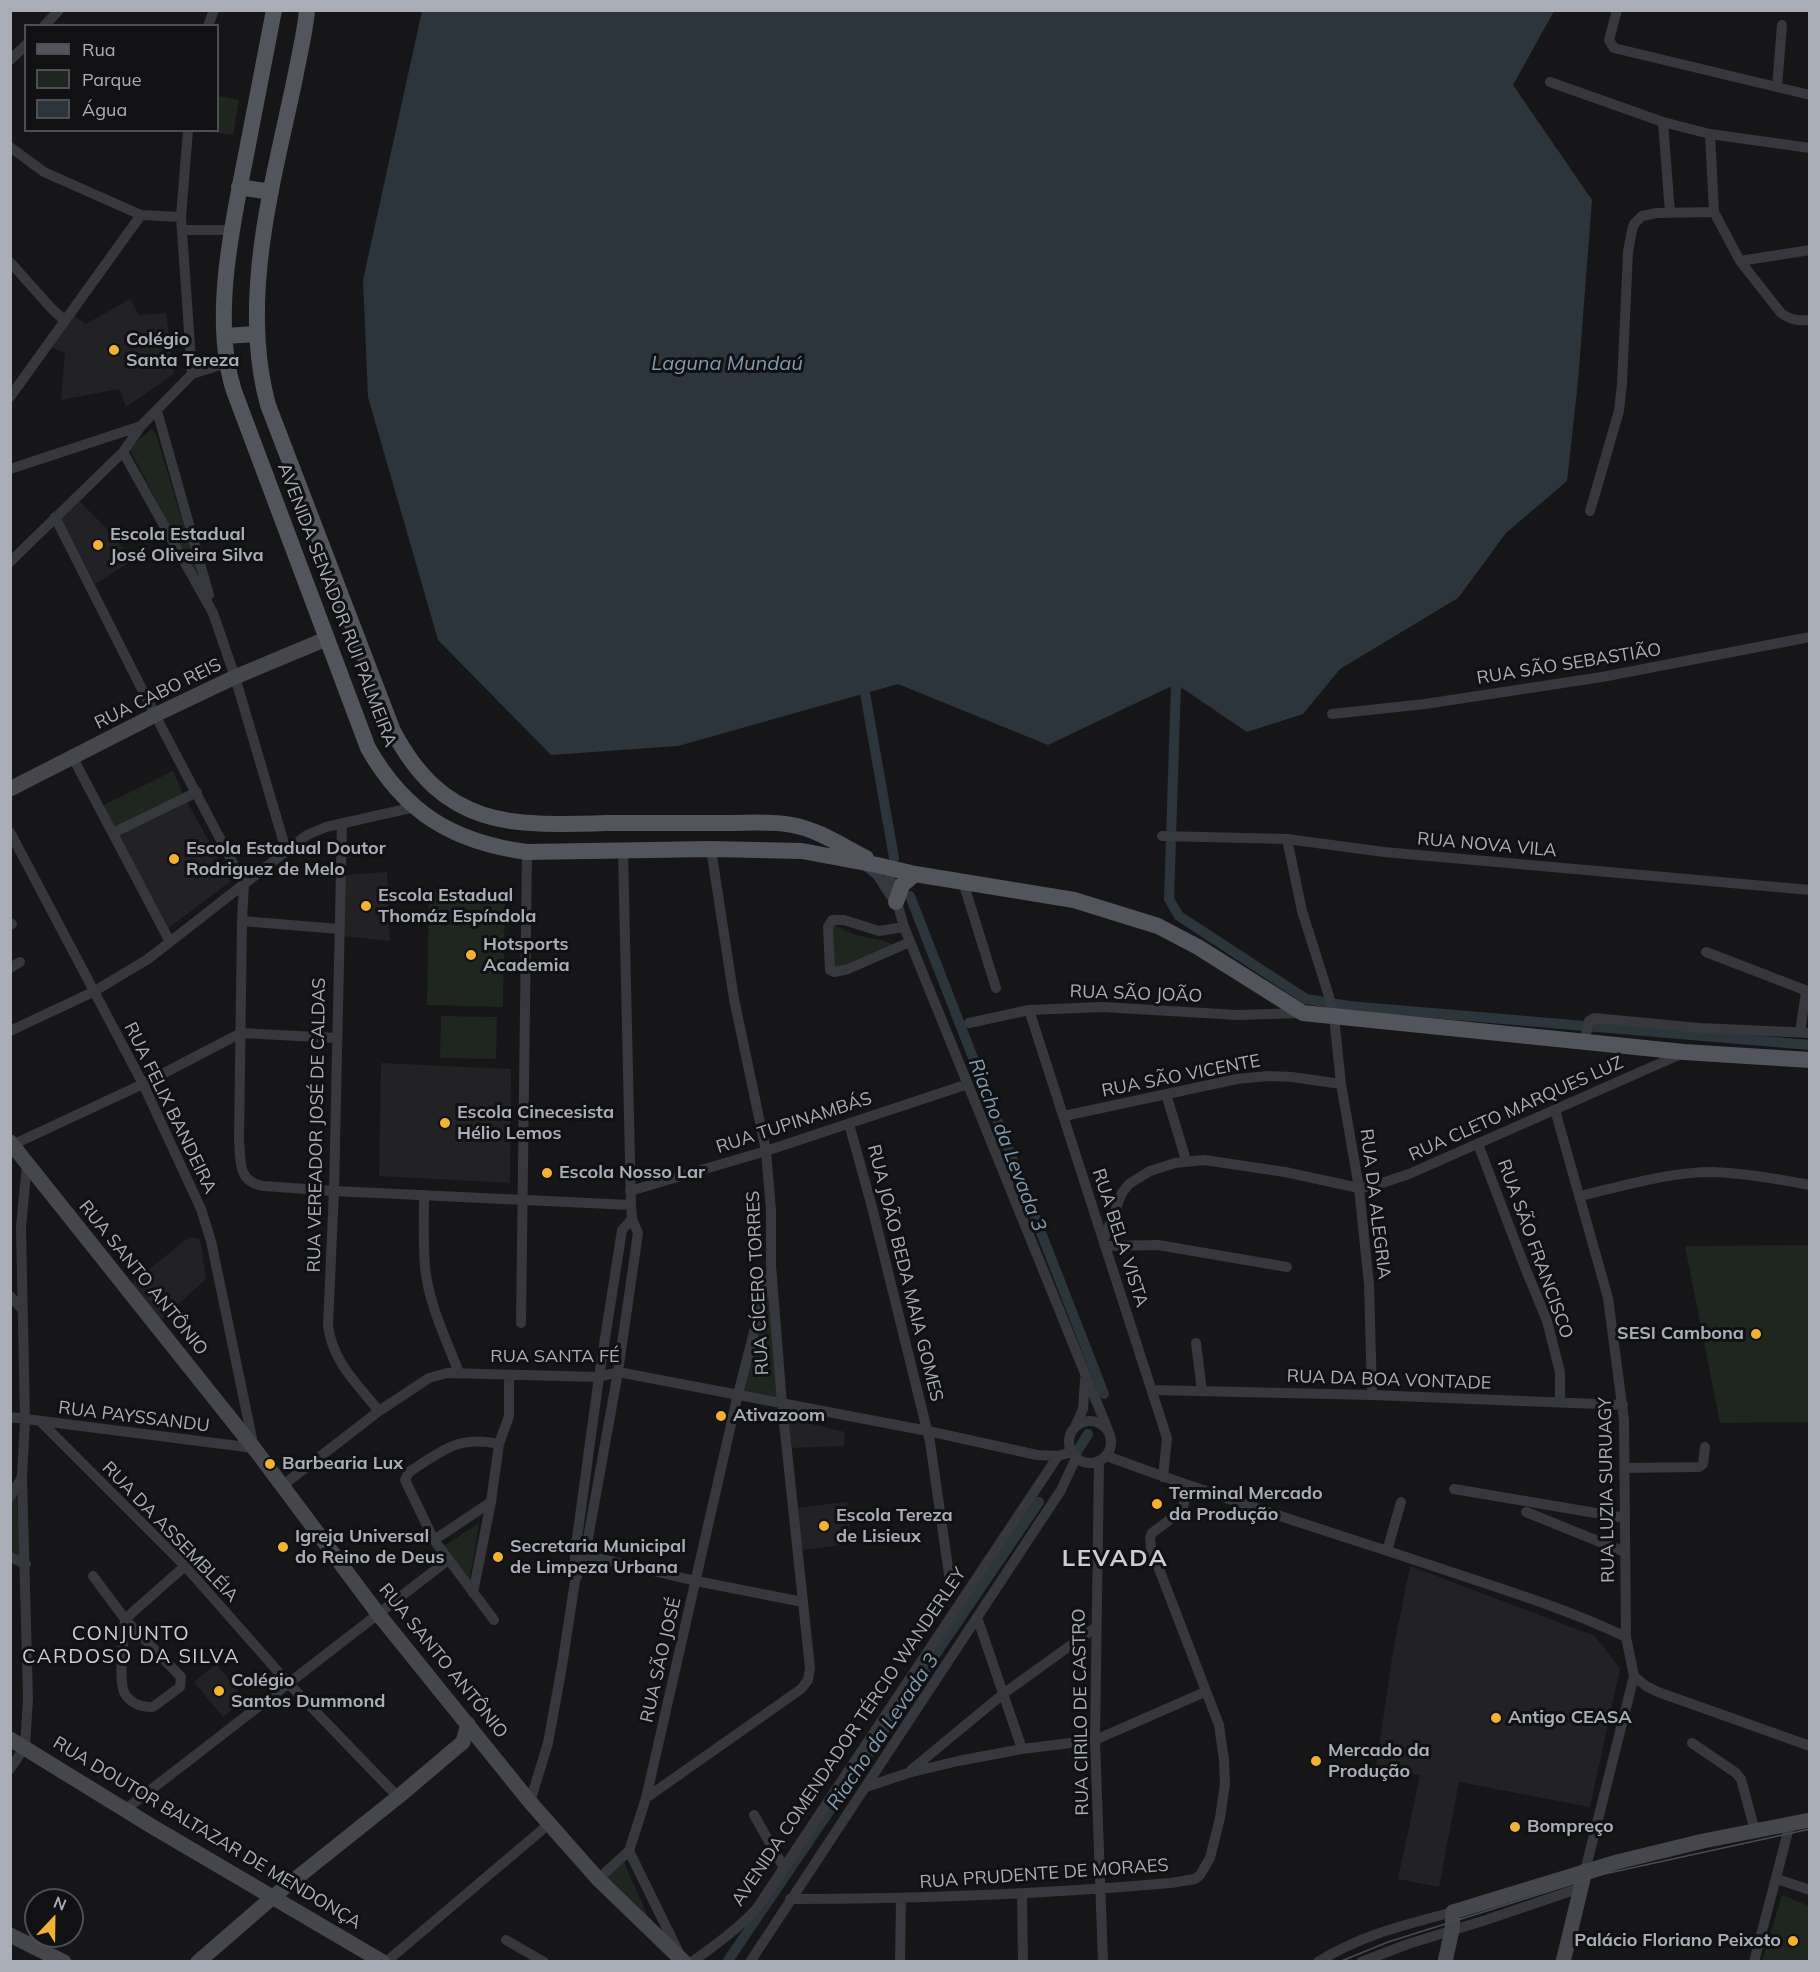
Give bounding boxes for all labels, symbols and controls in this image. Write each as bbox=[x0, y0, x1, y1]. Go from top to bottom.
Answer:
legend bbox=[24, 24, 219, 132]
text: Rua bbox=[82, 38, 116, 61]
text: Parque bbox=[82, 68, 141, 91]
text: Água bbox=[82, 98, 127, 121]
place label: Colégio Santa Tereza bbox=[126, 329, 239, 372]
marker: Colégio Santa Tereza bbox=[107, 343, 121, 357]
water label: Laguna Mundaú bbox=[651, 352, 803, 376]
street label: AVENIDA SENADOR RUI PALMEIRA bbox=[273, 460, 401, 750]
place label: Escola Estadual José Oliveira Silva bbox=[110, 524, 264, 566]
marker: Escola Estadual José Oliveira Silva bbox=[91, 538, 105, 552]
street label: RUA SÃO SEBASTIÃO bbox=[1475, 639, 1663, 689]
street label: RUA CABO REIS bbox=[91, 654, 225, 734]
street label: RUA NOVA VILA bbox=[1416, 828, 1558, 862]
place label: Escola Estadual Doutor Rodriguez de Melo bbox=[186, 838, 386, 880]
marker: Escola Estadual Doutor Rodriguez de Melo bbox=[167, 852, 181, 866]
place label: Escola Estadual Thomáz Espíndola bbox=[378, 885, 536, 928]
marker: Escola Estadual Thomáz Espíndola bbox=[359, 899, 373, 913]
place label: Hotsports Academia bbox=[483, 934, 570, 976]
marker: Hotsports Academia bbox=[464, 948, 478, 962]
street label: RUA VEREADOR JOSÉ DE CALDAS bbox=[304, 977, 330, 1273]
street label: RUA SÃO JOÃO bbox=[1069, 981, 1203, 1007]
street label: RUA FELIX BANDEIRA bbox=[119, 1019, 221, 1197]
street label: RUA SÃO VICENTE bbox=[1100, 1050, 1262, 1102]
street label: RUA CLETO MARQUES LUZ bbox=[1406, 1052, 1626, 1166]
water label: Riacho da Levada 3 bbox=[963, 1055, 1051, 1235]
street label: RUA TUPINAMBÁS bbox=[713, 1088, 875, 1158]
place label: Escola Cinecesista Hélio Lemos bbox=[457, 1102, 614, 1144]
marker: Escola Cinecesista Hélio Lemos bbox=[438, 1116, 452, 1130]
street label: RUA DA ALEGRIA bbox=[1355, 1127, 1395, 1281]
street label: RUA JOÃO BEDA MAIA GOMES bbox=[863, 1142, 947, 1404]
street label: RUA SÃO FRANCISCO bbox=[1492, 1156, 1578, 1342]
place label: Escola Nosso Lar bbox=[559, 1162, 705, 1184]
marker: Escola Nosso Lar bbox=[540, 1166, 554, 1180]
street label: RUA BELA VISTA bbox=[1087, 1166, 1153, 1310]
street label: RUA CÍCERO TORRES bbox=[742, 1190, 774, 1376]
street label: RUA SANTO ANTÔNIO bbox=[74, 1196, 212, 1360]
place label: SESI Cambona bbox=[1617, 1323, 1744, 1345]
marker: SESI Cambona bbox=[1749, 1327, 1763, 1341]
street label: RUA SANTA FÉ bbox=[490, 1346, 620, 1368]
street label: RUA DA BOA VONTADE bbox=[1286, 1366, 1492, 1394]
street label: RUA PAYSSANDU bbox=[57, 1397, 211, 1437]
street label: RUA LUZIA SURUAGY bbox=[1595, 1397, 1619, 1583]
place label: Ativazoom bbox=[733, 1405, 825, 1427]
marker: Ativazoom bbox=[714, 1409, 728, 1423]
place label: Barbearia Lux bbox=[282, 1453, 403, 1475]
street label: RUA DA ASSEMBLÉIA bbox=[97, 1457, 243, 1607]
marker: Barbearia Lux bbox=[263, 1457, 277, 1471]
place label: Terminal Mercado da Produção bbox=[1169, 1483, 1323, 1526]
marker: Terminal Mercado da Produção bbox=[1150, 1497, 1164, 1511]
place label: Escola Tereza de Lisieux bbox=[836, 1505, 953, 1547]
marker: Escola Tereza de Lisieux bbox=[817, 1519, 831, 1533]
place label: Igreja Universal do Reino de Deus bbox=[295, 1526, 444, 1568]
place label: Secretaria Municipal de Limpeza Urbana bbox=[510, 1536, 686, 1578]
marker: Igreja Universal do Reino de Deus bbox=[276, 1540, 290, 1554]
district label: LEVADA bbox=[1062, 1545, 1168, 1573]
marker: Secretaria Municipal de Limpeza Urbana bbox=[491, 1550, 505, 1564]
street label: AVENIDA COMENDADOR TÉRCIO WANDERLEY bbox=[727, 1564, 971, 1910]
street label: RUA SANTO ANTÔNIO bbox=[374, 1579, 512, 1743]
street label: RUA SÃO JOSÉ bbox=[636, 1595, 686, 1725]
street label: RUA CIRILO DE CASTRO bbox=[1068, 1608, 1094, 1816]
district label: CONJUNTO CARDOSO DA SILVA bbox=[22, 1622, 240, 1669]
water label: Riacho da Levada 3 bbox=[822, 1649, 944, 1815]
place label: Colégio Santos Dummond bbox=[231, 1670, 385, 1712]
marker: Colégio Santos Dummond bbox=[212, 1684, 226, 1698]
place label: Antigo CEASA bbox=[1508, 1707, 1632, 1729]
marker: Antigo CEASA bbox=[1489, 1711, 1503, 1725]
street label: RUA DOUTOR BALTAZAR DE MENDONÇA bbox=[49, 1732, 365, 1934]
place label: Mercado da Produção bbox=[1328, 1740, 1430, 1782]
marker: Mercado da Produção bbox=[1309, 1754, 1323, 1768]
place label: Bompreço bbox=[1527, 1816, 1614, 1838]
marker: Bompreço bbox=[1508, 1820, 1522, 1834]
street label: RUA PRUDENTE DE MORAES bbox=[919, 1855, 1169, 1893]
north arrow bbox=[24, 1888, 84, 1948]
place label: Palácio Floriano Peixoto bbox=[1574, 1930, 1781, 1952]
marker: Palácio Floriano Peixoto bbox=[1786, 1934, 1800, 1948]

